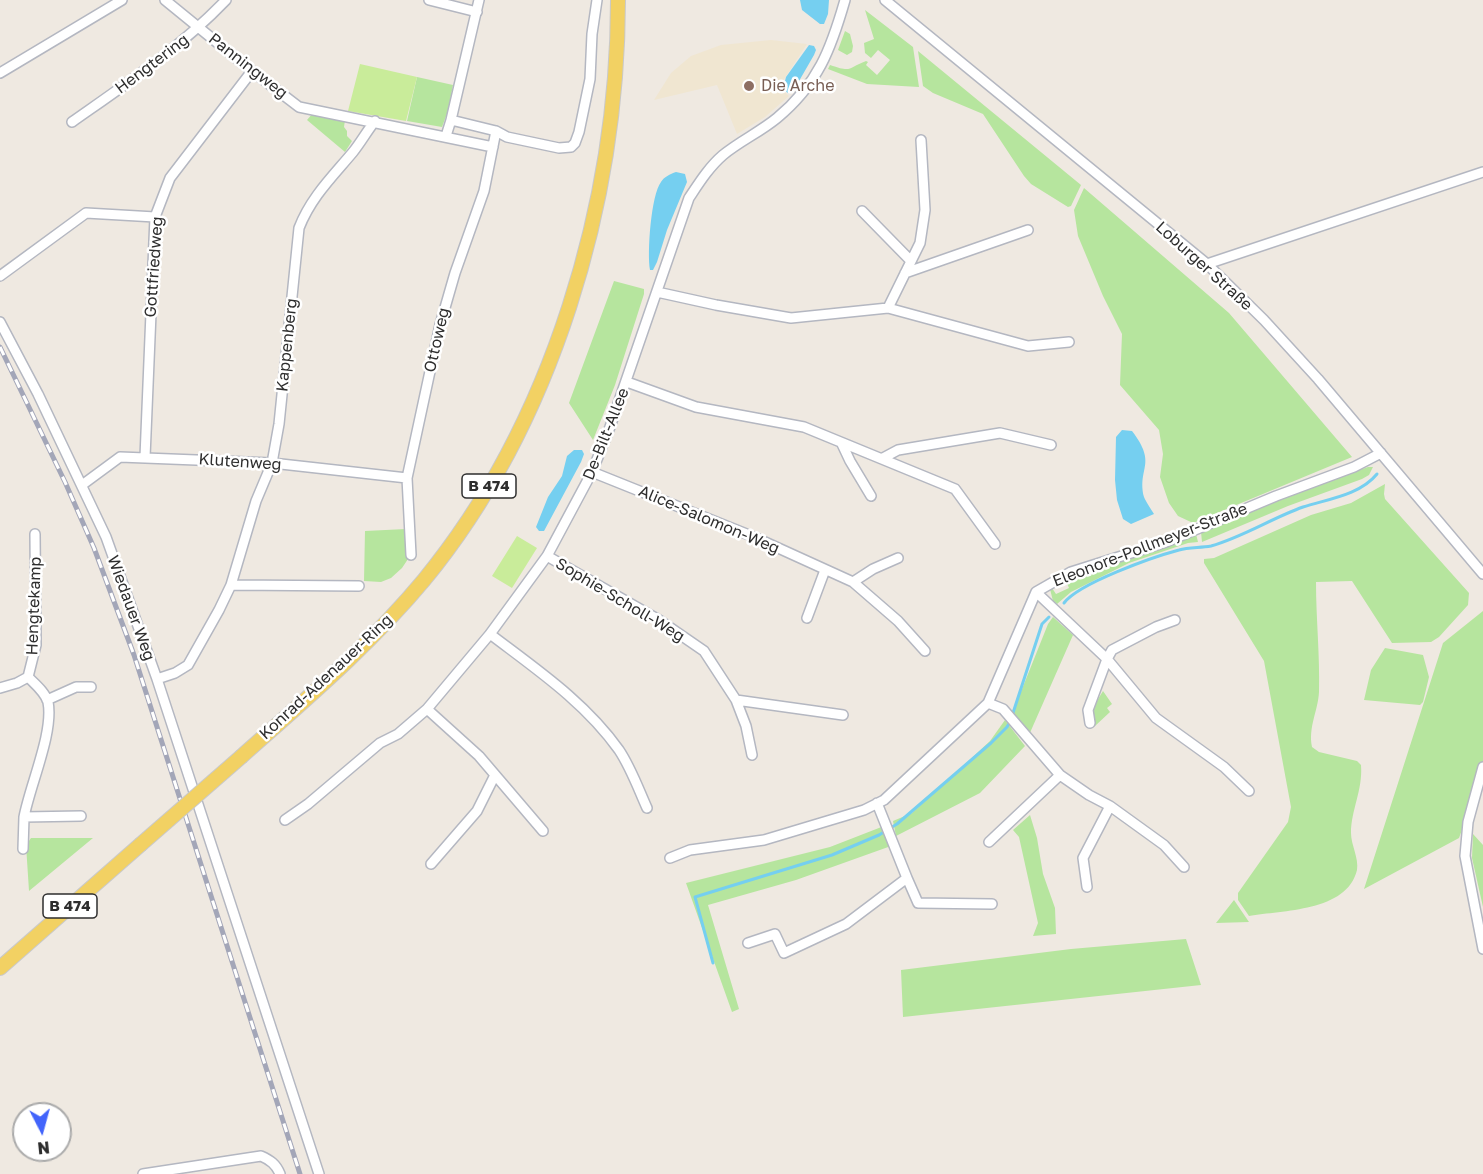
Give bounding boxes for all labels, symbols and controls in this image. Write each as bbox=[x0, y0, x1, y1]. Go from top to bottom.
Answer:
street label: Panningweg bbox=[205, 29, 291, 103]
street label: Hengtering bbox=[111, 30, 193, 98]
place label: Die Arche bbox=[761, 76, 834, 96]
marker: Die Arche bbox=[742, 79, 756, 93]
street label: Gottfriedweg bbox=[141, 216, 167, 318]
street label: Loburger Straße bbox=[1152, 218, 1256, 314]
street label: Kappenberg bbox=[273, 297, 301, 393]
street label: Ottoweg bbox=[420, 306, 454, 374]
street label: De-Bilt-Allee bbox=[579, 385, 633, 483]
street label: Klutenweg bbox=[198, 450, 282, 474]
road number: B 474 bbox=[462, 474, 516, 498]
street label: Alice-Salomon-Weg bbox=[636, 482, 782, 558]
street label: Eleonore-Pollmeyer-Straße bbox=[1050, 499, 1250, 591]
street label: Wiedauer Weg bbox=[103, 553, 159, 663]
street label: Sophie-Scholl-Weg bbox=[552, 554, 688, 646]
street label: Hengtekamp bbox=[23, 556, 45, 656]
street label: Konrad-Adenauer-Ring bbox=[255, 610, 397, 744]
road number: B 474 bbox=[43, 894, 97, 918]
north arrow bbox=[12, 1102, 72, 1162]
text: N bbox=[37, 1137, 51, 1158]

